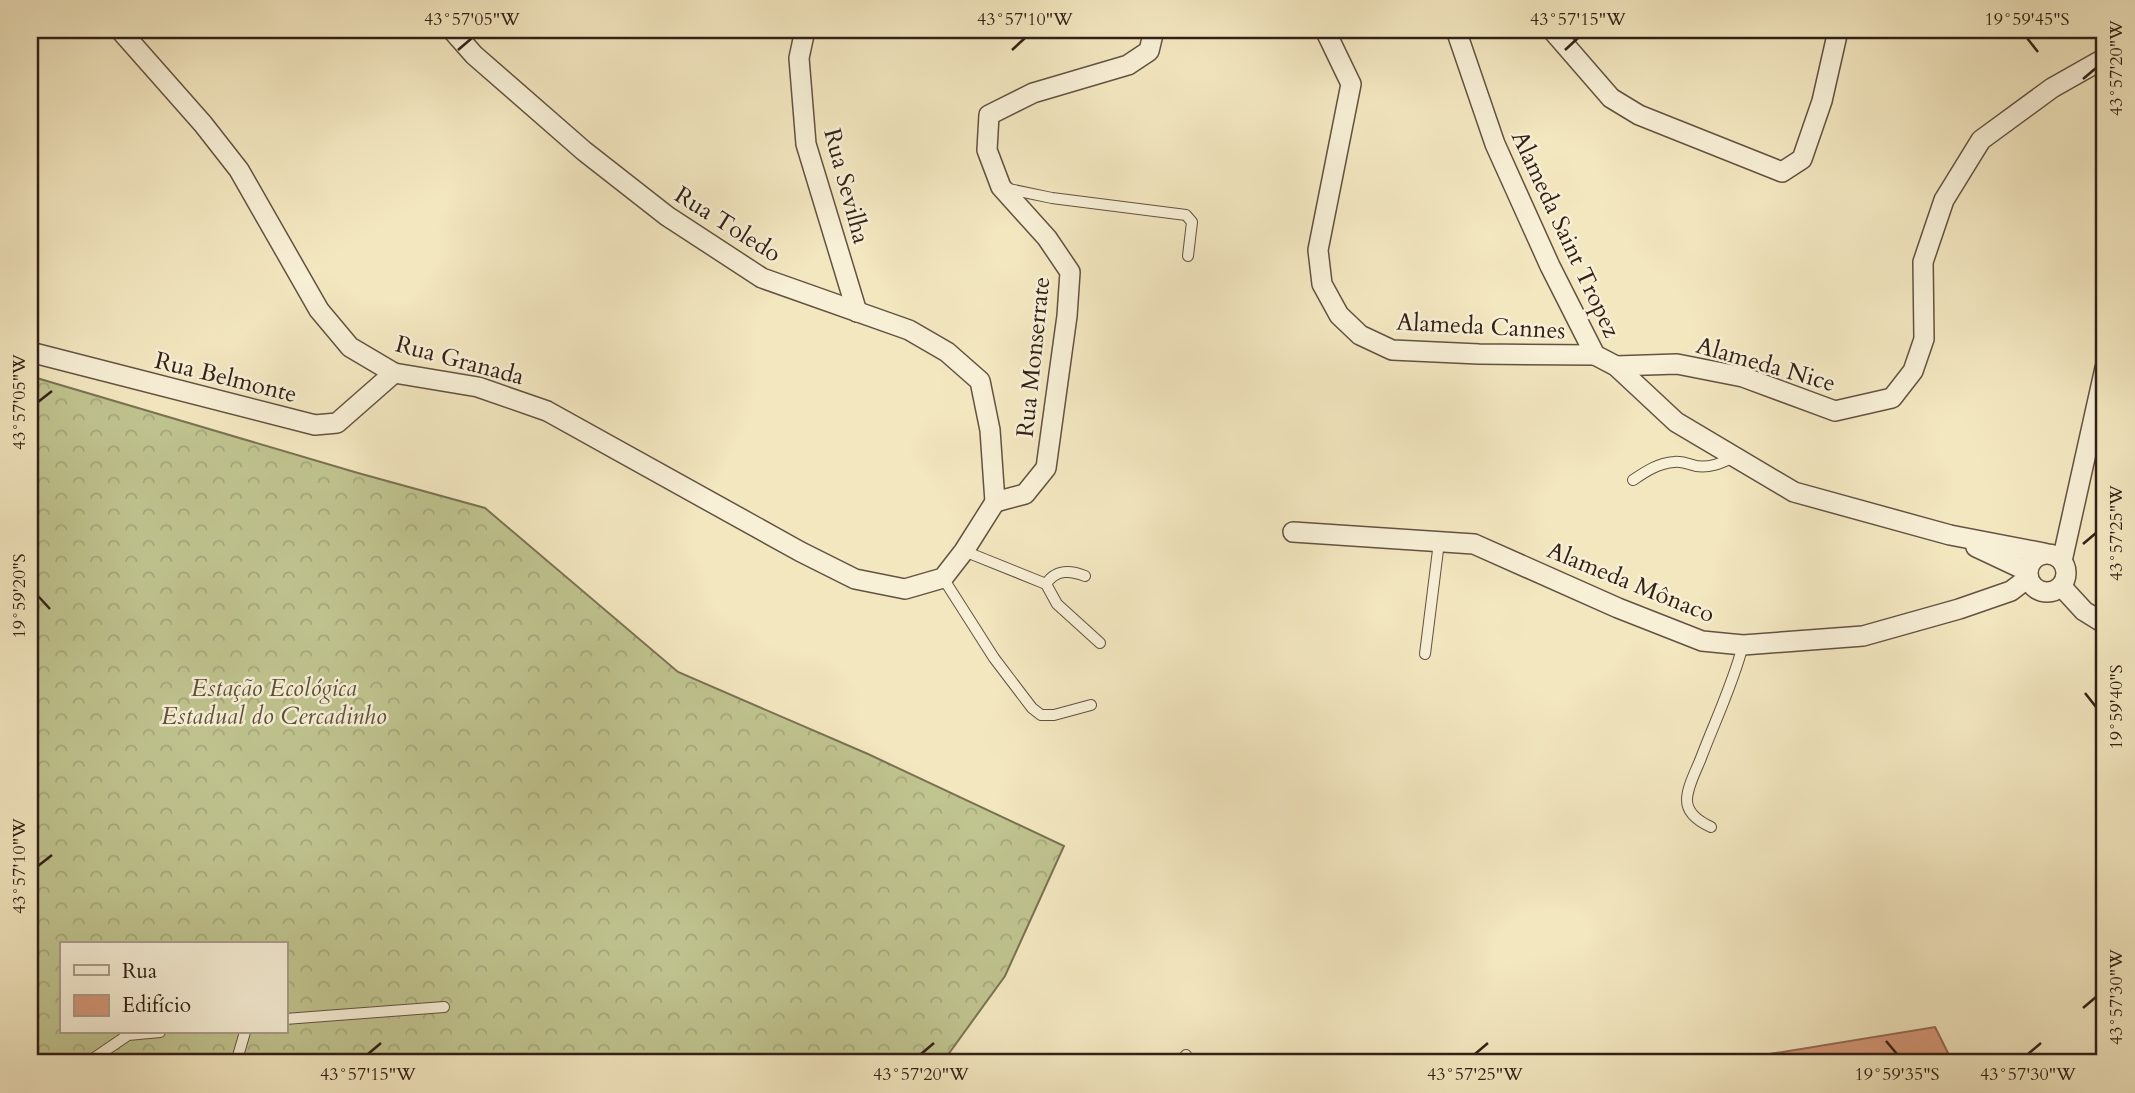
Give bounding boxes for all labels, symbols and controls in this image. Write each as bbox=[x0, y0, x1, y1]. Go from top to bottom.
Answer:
text: 43°57'05"W bbox=[424, 7, 520, 32]
text: 43°57'10"W bbox=[977, 7, 1073, 32]
text: 43°57'15"W bbox=[1530, 7, 1626, 32]
text: 19°59'45"S bbox=[1985, 7, 2069, 32]
text: 43°57'20"W bbox=[2104, 20, 2129, 116]
street label: Rua Sevilha bbox=[815, 125, 878, 248]
street label: Alameda Saint Tropez bbox=[1503, 125, 1628, 343]
street label: Rua Toledo bbox=[668, 179, 787, 270]
street label: Rua Monserrate bbox=[1009, 275, 1058, 439]
street label: Alameda Cannes bbox=[1396, 306, 1566, 347]
street label: Rua Granada bbox=[392, 327, 528, 394]
street label: Alameda Nice bbox=[1692, 329, 1839, 400]
street label: Rua Belmonte bbox=[151, 344, 300, 411]
text: 43°57'05"W bbox=[7, 354, 32, 450]
text: 43°57'25"W bbox=[2104, 485, 2129, 581]
street label: Alameda Mônaco bbox=[1542, 534, 1719, 631]
text: 19°59'20"S bbox=[7, 554, 32, 638]
text: 19°59'40"S bbox=[2104, 665, 2129, 749]
park label: Estação Ecológica Estadual do Cercadinho bbox=[161, 672, 387, 733]
text: 43°57'10"W bbox=[7, 818, 32, 914]
legend bbox=[60, 942, 287, 1034]
text: 43°57'30"W bbox=[2104, 949, 2129, 1045]
text: Rua bbox=[122, 957, 157, 986]
text: Edifício bbox=[122, 991, 191, 1020]
text: 43°57'15"W bbox=[320, 1062, 416, 1087]
text: 43°57'20"W bbox=[873, 1062, 969, 1087]
text: 43°57'25"W bbox=[1427, 1062, 1523, 1087]
text: 19°59'35"S bbox=[1855, 1062, 1939, 1087]
text: 43°57'30"W bbox=[1980, 1062, 2076, 1087]

